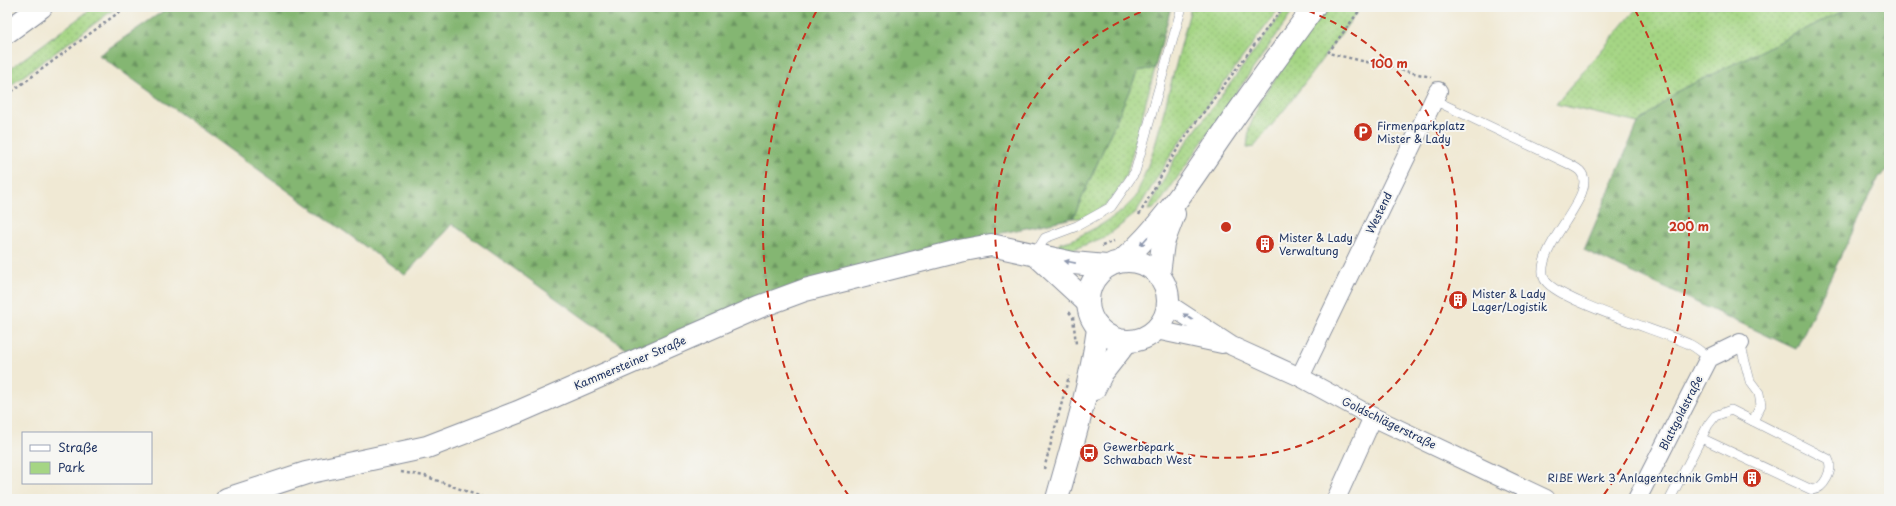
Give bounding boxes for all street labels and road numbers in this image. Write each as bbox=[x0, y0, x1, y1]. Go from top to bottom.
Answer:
street label: Westend bbox=[1361, 189, 1396, 237]
street label: Kammersteiner Straße bbox=[571, 331, 689, 394]
street label: Blattgoldstraße bbox=[1654, 372, 1707, 453]
street label: Goldschlägerstraße bbox=[1339, 392, 1440, 453]

